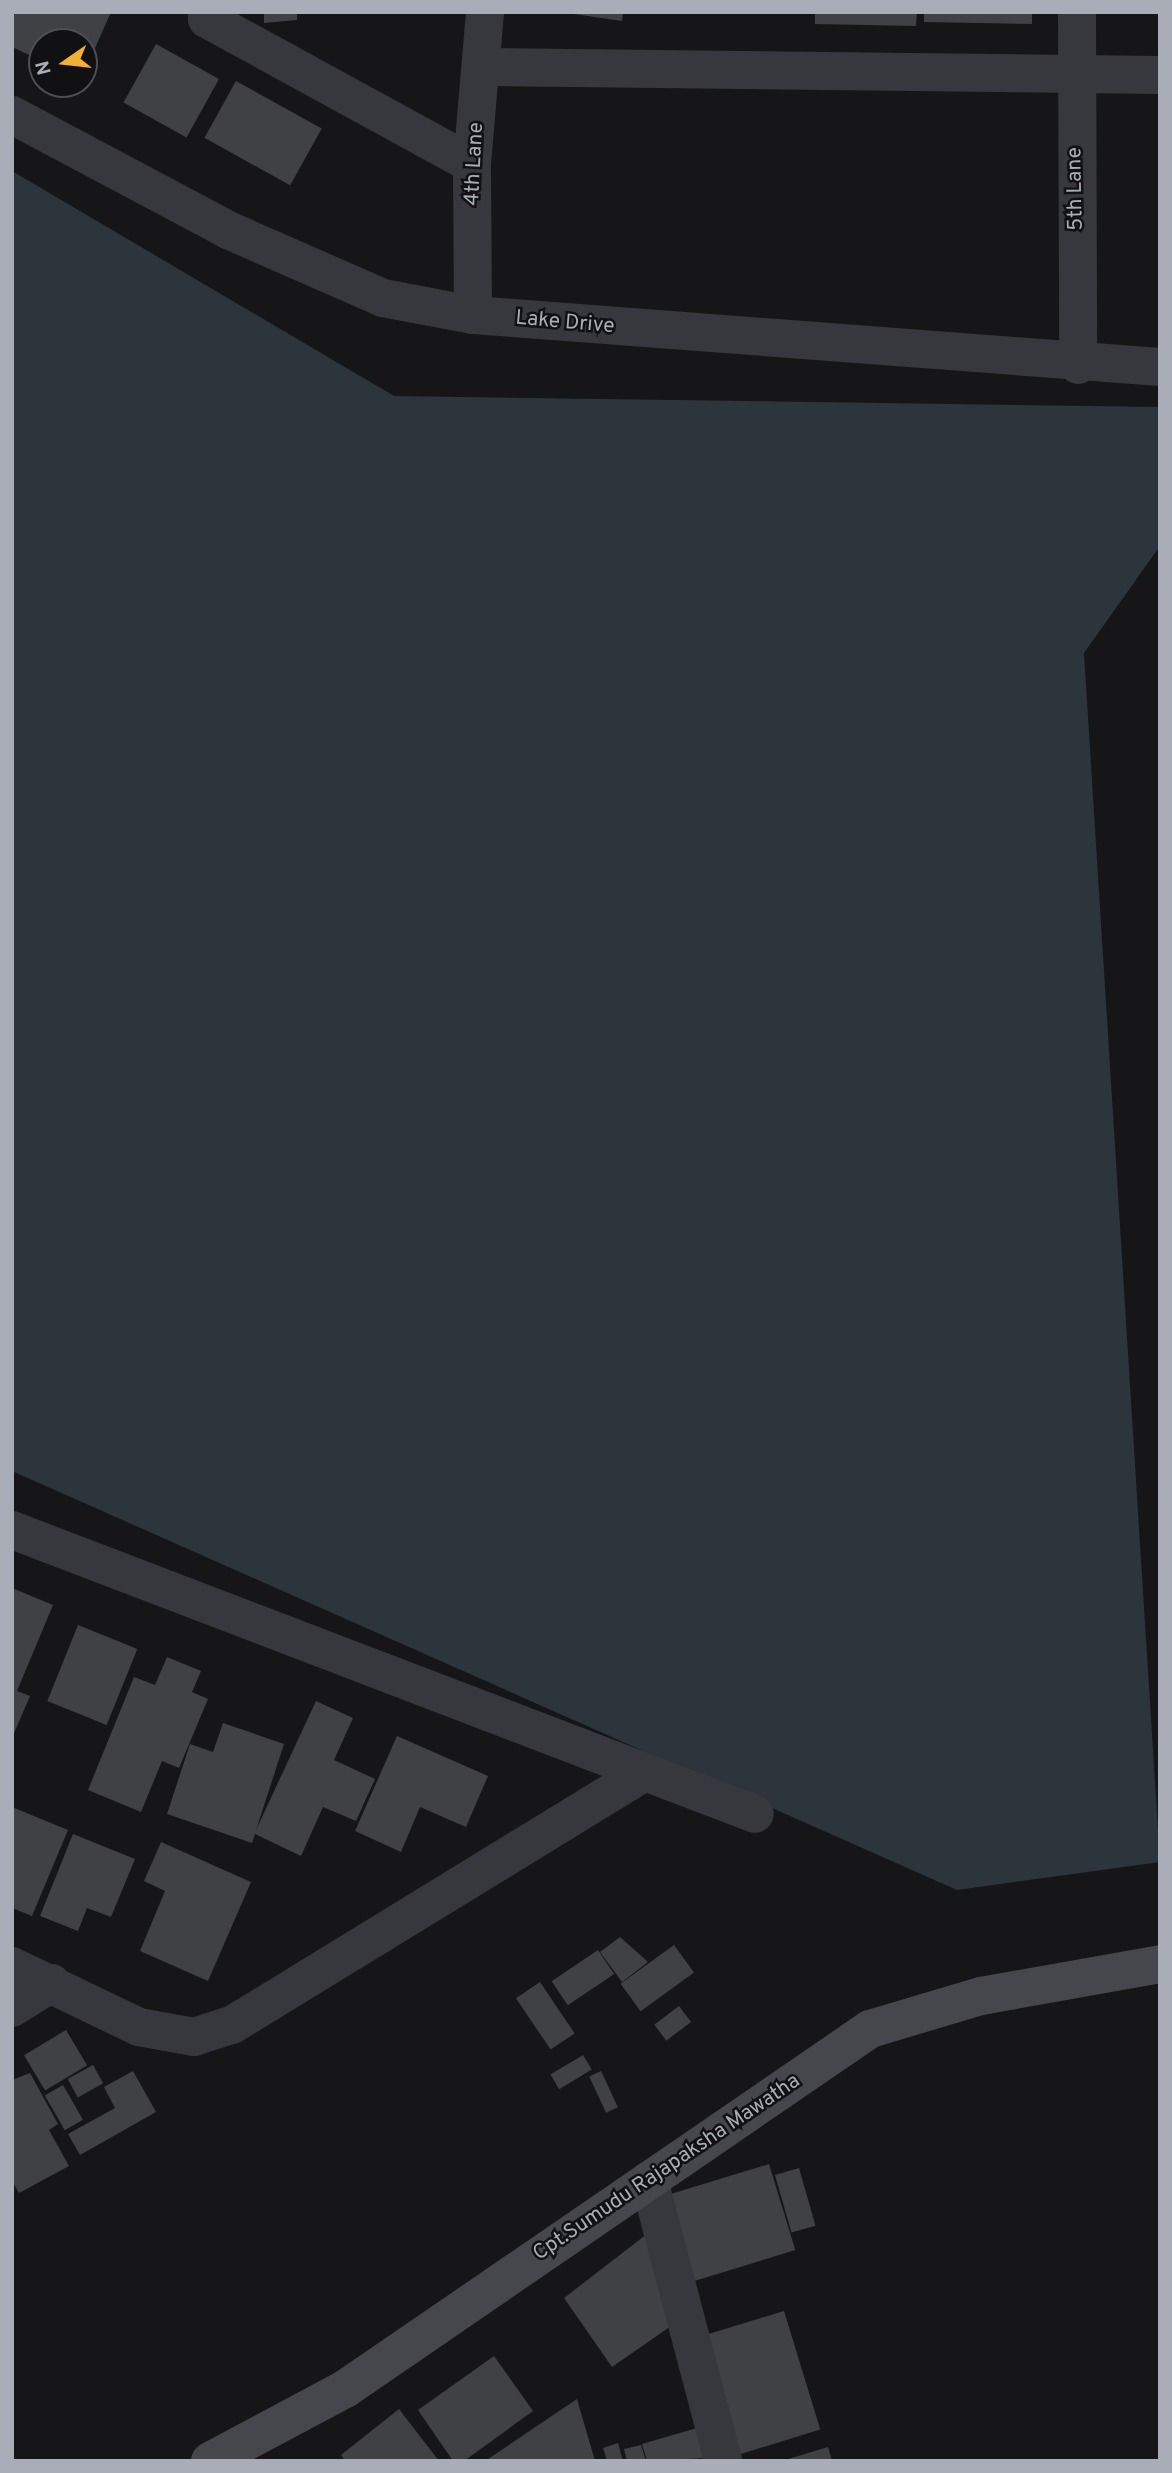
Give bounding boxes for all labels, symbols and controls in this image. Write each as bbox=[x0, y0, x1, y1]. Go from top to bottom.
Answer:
north arrow bbox=[28, 28, 98, 98]
text: N bbox=[31, 58, 58, 77]
street label: 4th Lane bbox=[460, 121, 490, 207]
street label: 5th Lane bbox=[1063, 147, 1089, 231]
street label: Lake Drive bbox=[514, 306, 616, 340]
street label: Cpt.Sumudu Rajapaksha Mawatha bbox=[529, 2069, 805, 2267]

